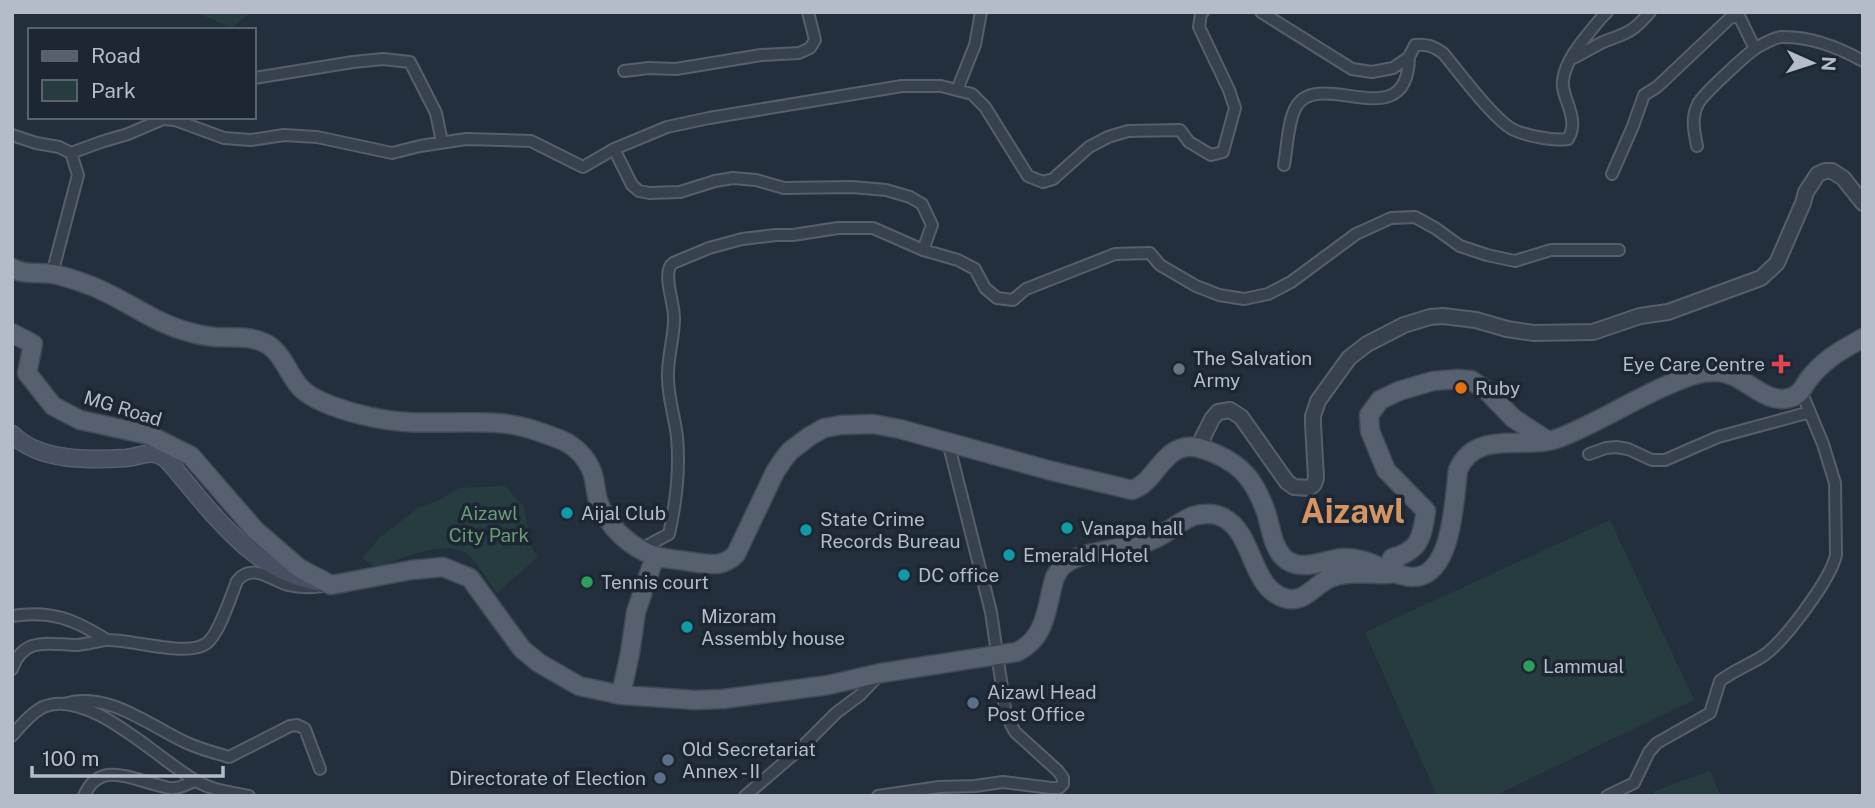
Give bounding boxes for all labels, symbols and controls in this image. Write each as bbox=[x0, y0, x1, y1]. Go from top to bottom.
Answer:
legend bbox=[28, 28, 256, 119]
north arrow bbox=[1777, 28, 1847, 98]
text: Road bbox=[91, 43, 141, 68]
text: N bbox=[1818, 56, 1840, 72]
text: Park bbox=[91, 78, 136, 103]
place label: The Salvation Army bbox=[1193, 347, 1312, 391]
place label: Eye Care Centre bbox=[1622, 353, 1765, 375]
marker: Eye Care Centre bbox=[1771, 354, 1791, 374]
marker: The Salvation Army bbox=[1171, 361, 1187, 377]
place label: Ruby bbox=[1475, 377, 1520, 399]
marker: Ruby bbox=[1453, 380, 1469, 396]
street label: MG Road bbox=[81, 386, 165, 430]
district label: Aizawl bbox=[1301, 492, 1405, 530]
park label: Aizawl City Park bbox=[449, 502, 530, 546]
place label: Aijal Club bbox=[581, 502, 666, 524]
marker: Aijal Club bbox=[559, 505, 575, 521]
place label: State Crime Records Bureau bbox=[820, 508, 960, 552]
place label: Vanapa hall bbox=[1081, 517, 1184, 539]
marker: Vanapa hall bbox=[1059, 520, 1075, 536]
marker: State Crime Records Bureau bbox=[798, 522, 814, 538]
place label: Emerald Hotel bbox=[1023, 544, 1149, 566]
marker: Emerald Hotel bbox=[1001, 547, 1017, 563]
place label: DC office bbox=[918, 564, 999, 586]
marker: DC office bbox=[896, 567, 912, 583]
place label: Tennis court bbox=[601, 571, 709, 593]
marker: Tennis court bbox=[579, 574, 595, 590]
place label: Mizoram Assembly house bbox=[701, 605, 845, 649]
marker: Mizoram Assembly house bbox=[679, 619, 695, 635]
place label: Lammual bbox=[1543, 655, 1624, 677]
marker: Lammual bbox=[1521, 658, 1537, 674]
place label: Aizawl Head Post Office bbox=[987, 681, 1097, 725]
marker: Aizawl Head Post Office bbox=[965, 695, 981, 711]
scale bar bbox=[32, 734, 222, 778]
place label: Old Secretariat Annex - II bbox=[682, 738, 816, 782]
text: 100 m bbox=[42, 746, 99, 771]
marker: Old Secretariat Annex - II bbox=[660, 752, 676, 768]
place label: Directorate of Election bbox=[449, 767, 646, 789]
marker: Directorate of Election bbox=[652, 770, 668, 786]

